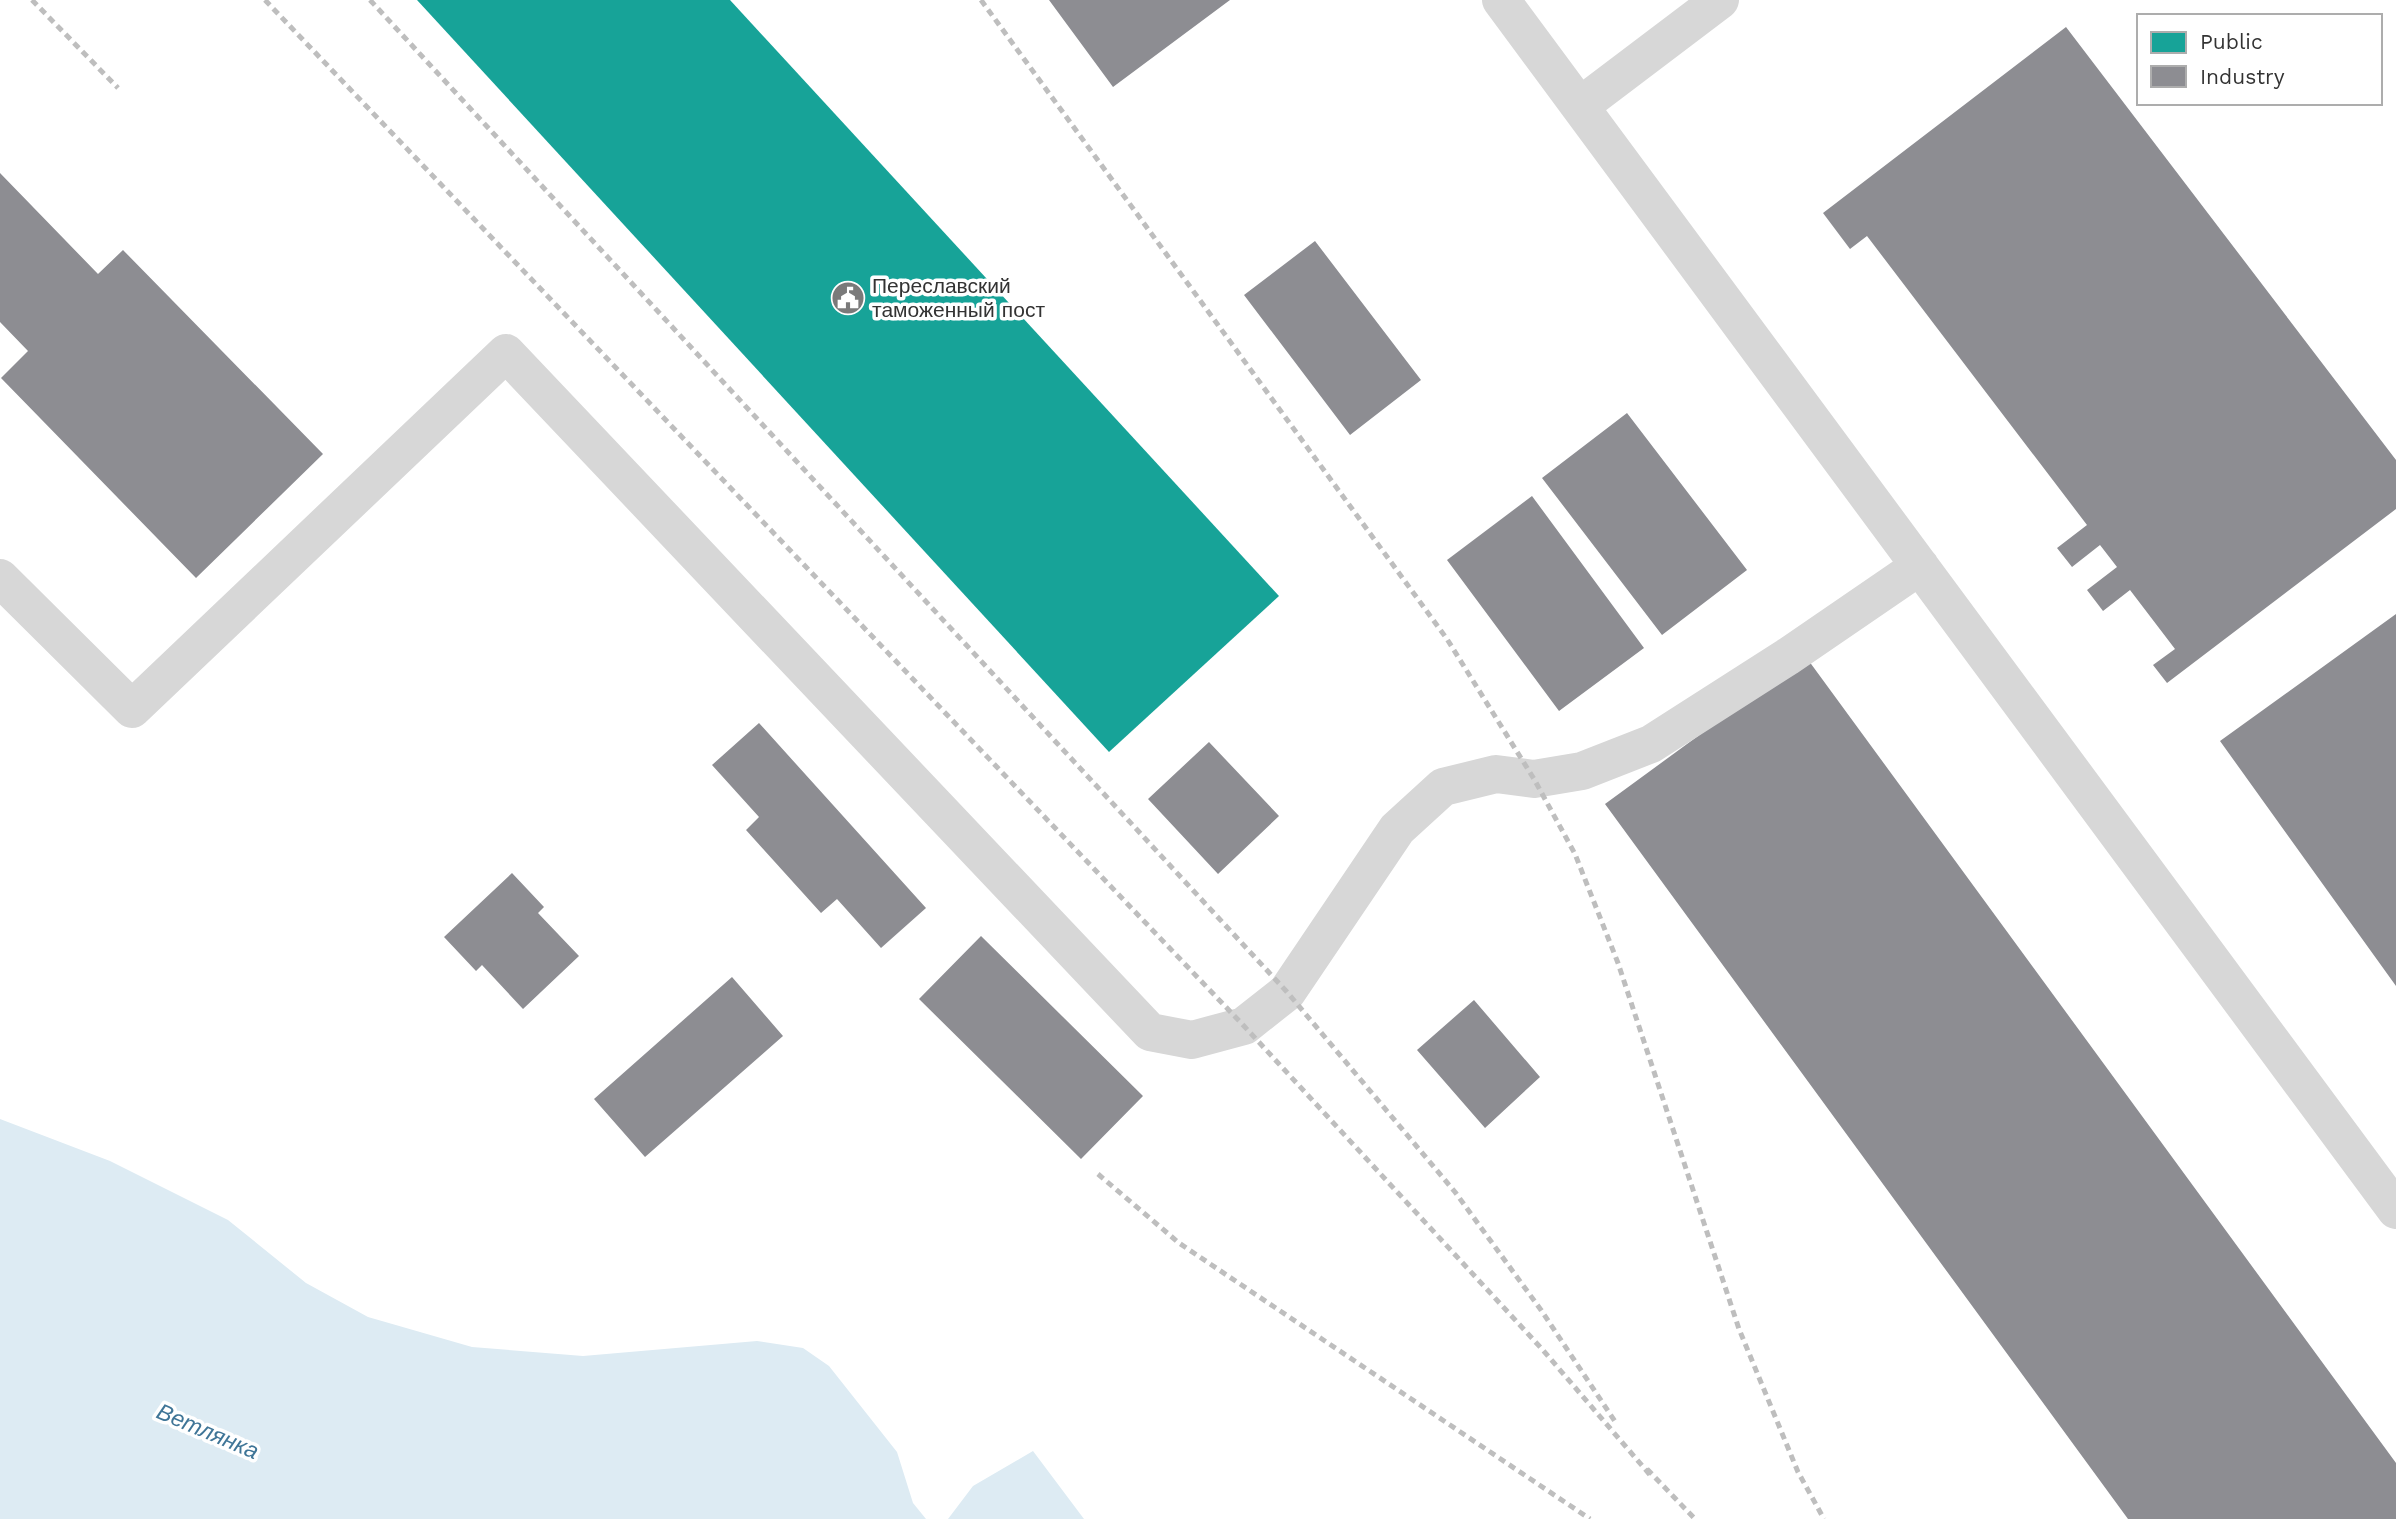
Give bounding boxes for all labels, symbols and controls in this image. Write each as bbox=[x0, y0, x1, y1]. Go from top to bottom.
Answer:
legend bbox=[2137, 14, 2382, 105]
text: Public bbox=[2200, 29, 2263, 54]
text: Industry bbox=[2200, 64, 2285, 89]
place label: Переславский таможенный пост bbox=[872, 273, 1045, 322]
public building icon: Переславский таможенный пост bbox=[829, 279, 867, 317]
water label: Ветлянка bbox=[153, 1398, 263, 1465]

